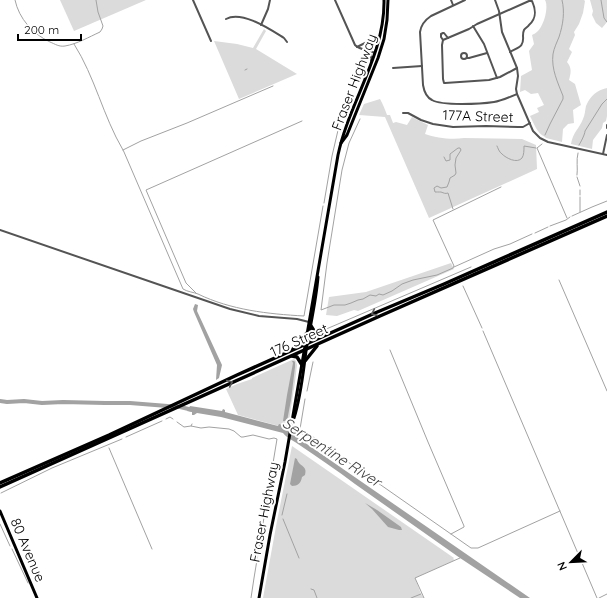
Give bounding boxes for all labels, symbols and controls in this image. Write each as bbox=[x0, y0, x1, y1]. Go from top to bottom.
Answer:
scale bar bbox=[18, 16, 81, 42]
text: 200 m bbox=[24, 22, 59, 37]
street label: Fraser Highway bbox=[327, 31, 381, 133]
street label: 177A Street bbox=[442, 106, 514, 126]
one-way arrow bbox=[370, 308, 378, 316]
street label: 176 Street bbox=[267, 319, 331, 361]
one-way arrow bbox=[227, 380, 234, 388]
water label: Serpentine River bbox=[279, 413, 387, 492]
street label: Fraser Highway bbox=[245, 460, 283, 564]
street label: 80 Avenue bbox=[7, 515, 50, 585]
north arrow bbox=[551, 542, 591, 582]
text: N bbox=[554, 560, 570, 573]

